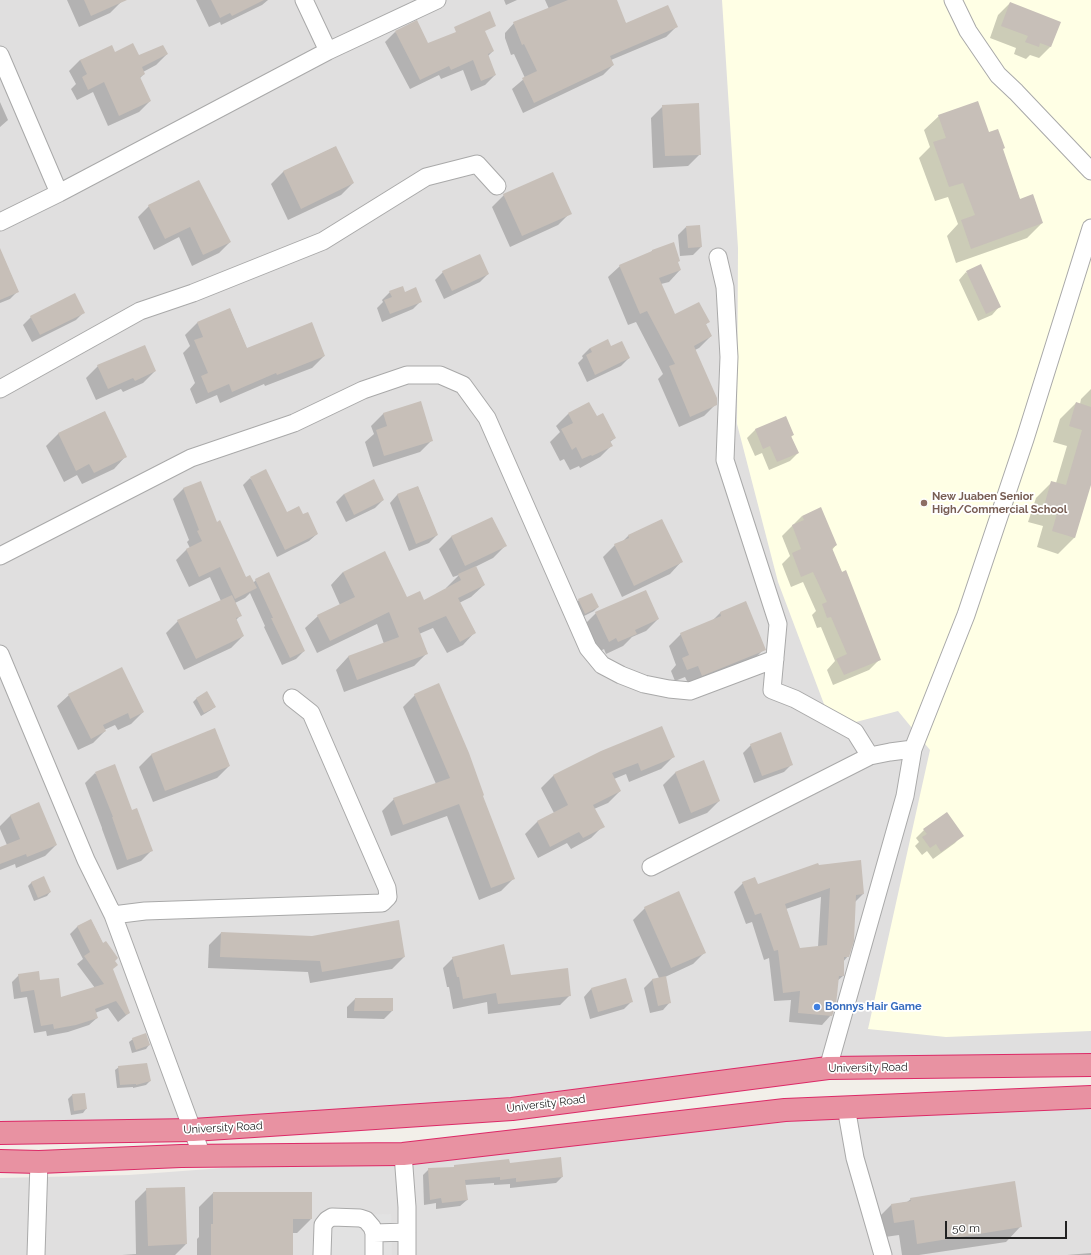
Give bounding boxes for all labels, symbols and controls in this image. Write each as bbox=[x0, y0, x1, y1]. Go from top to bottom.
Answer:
place label: New Juaben Senior High/Commercial School bbox=[932, 490, 1067, 516]
marker: New Juaben Senior High/Commercial School bbox=[919, 498, 929, 508]
place label: Bonnys Hair Game bbox=[825, 1000, 922, 1014]
marker: Bonnys Hair Game bbox=[812, 1002, 822, 1012]
street label: University Road bbox=[828, 1061, 908, 1075]
street label: University Road bbox=[506, 1093, 586, 1115]
street label: University Road bbox=[183, 1119, 263, 1137]
scale bar bbox=[947, 1213, 1069, 1239]
text: 50 m bbox=[952, 1221, 980, 1235]

